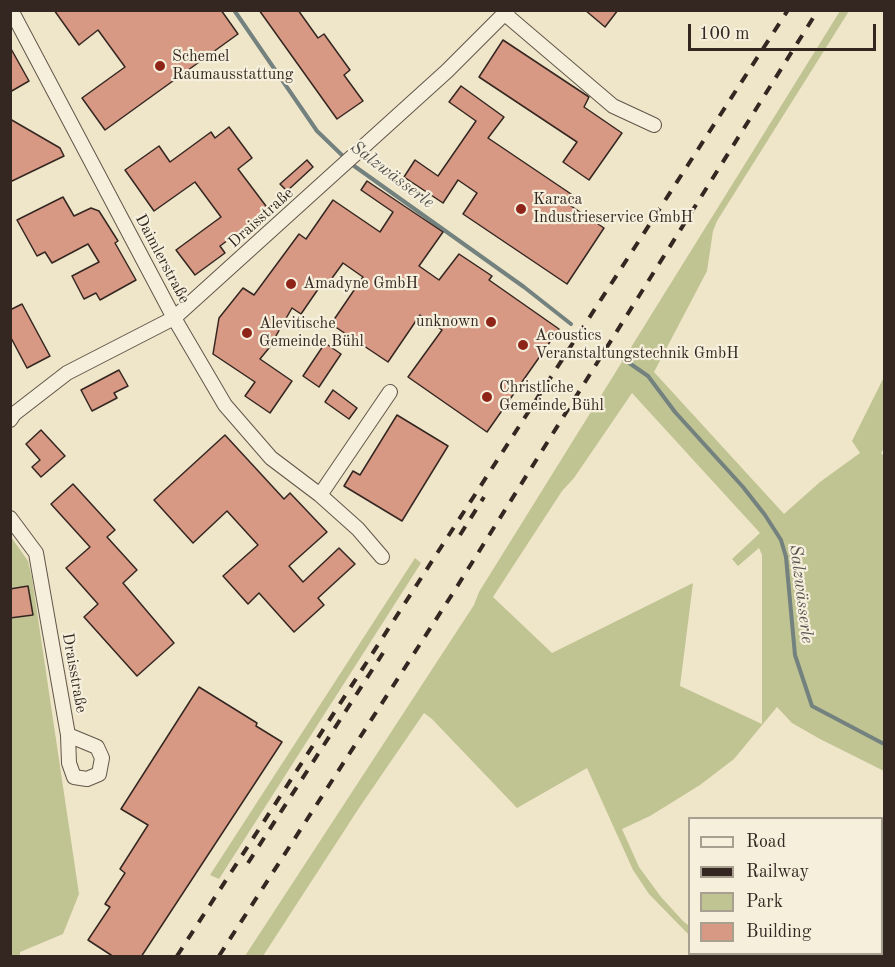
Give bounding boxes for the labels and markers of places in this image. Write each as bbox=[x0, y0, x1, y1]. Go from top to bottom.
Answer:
place label: Schemel Raumausstattung bbox=[172, 47, 293, 85]
marker: Schemel Raumausstattung bbox=[153, 59, 167, 73]
place label: Karaca Industrieservice GmbH bbox=[533, 190, 693, 228]
marker: Karaca Industrieservice GmbH bbox=[514, 202, 528, 216]
place label: Amadyne GmbH bbox=[303, 274, 418, 294]
marker: Amadyne GmbH bbox=[284, 277, 298, 291]
place label: unknown bbox=[416, 312, 479, 332]
place label: Alevitische Gemeinde Bühl bbox=[259, 314, 364, 352]
marker: unknown bbox=[484, 315, 498, 329]
marker: Alevitische Gemeinde Bühl bbox=[240, 326, 254, 340]
place label: Acoustics Veranstaltungstechnik GmbH bbox=[535, 326, 739, 364]
marker: Acoustics Veranstaltungstechnik GmbH bbox=[516, 338, 530, 352]
place label: Christliche Gemeinde Bühl bbox=[499, 378, 604, 416]
marker: Christliche Gemeinde Bühl bbox=[480, 390, 494, 404]

